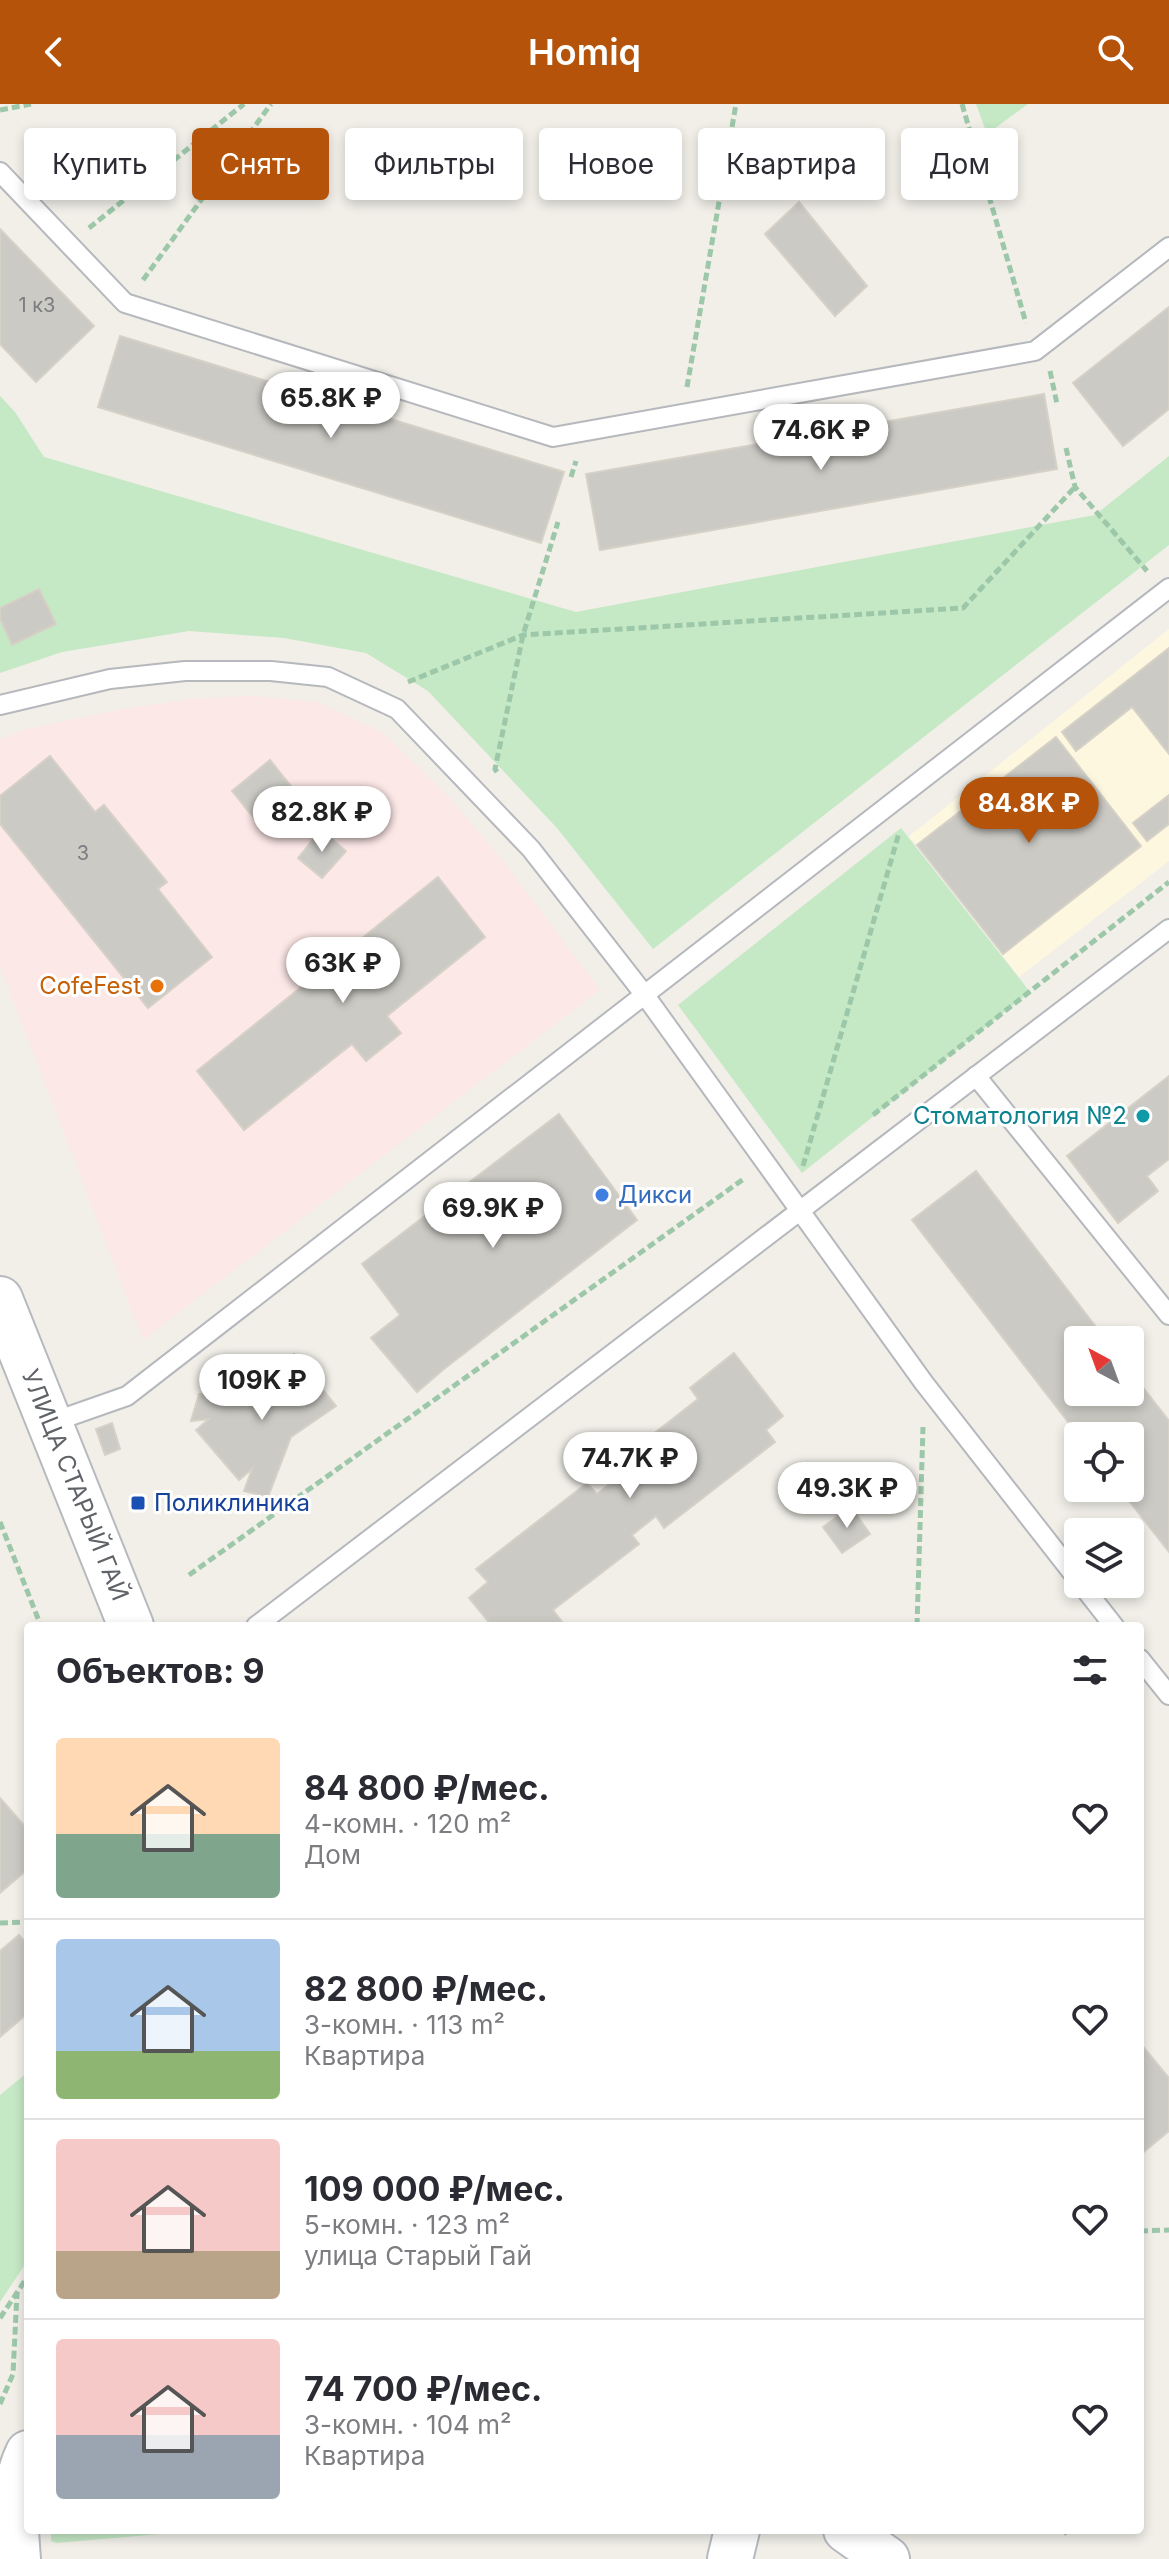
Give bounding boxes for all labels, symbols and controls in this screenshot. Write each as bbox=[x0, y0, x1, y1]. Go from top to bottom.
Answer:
icon: back bbox=[32, 30, 76, 74]
text: Homiq bbox=[528, 30, 641, 74]
icon: search bbox=[1093, 30, 1137, 74]
chip: Купить bbox=[24, 128, 176, 200]
chip: Снять bbox=[192, 128, 329, 200]
chip: Фильтры bbox=[345, 128, 523, 200]
chip: Новое bbox=[539, 128, 682, 200]
chip: Квартира bbox=[698, 128, 885, 200]
chip: Дом bbox=[901, 128, 1018, 200]
house number: 1 к3 bbox=[19, 293, 55, 317]
pin: 65.8K ₽ bbox=[257, 372, 405, 440]
text: 65.8K ₽ bbox=[280, 382, 382, 413]
pin: 74.6K ₽ bbox=[747, 404, 895, 472]
text: 74.6K ₽ bbox=[771, 414, 871, 445]
pin: 84.8K ₽ bbox=[955, 777, 1103, 845]
pin: 82.8K ₽ bbox=[248, 786, 396, 854]
text: 84.8K ₽ bbox=[978, 787, 1080, 818]
text: 82.8K ₽ bbox=[271, 796, 373, 827]
house number: 3 bbox=[77, 841, 89, 865]
pin: 63K ₽ bbox=[287, 937, 399, 1005]
text: 63K ₽ bbox=[304, 947, 382, 978]
place label: CofeFest bbox=[39, 971, 141, 1000]
marker: CofeFest bbox=[148, 977, 166, 995]
place label: Стоматология №2 bbox=[913, 1101, 1127, 1130]
marker: Стоматология №2 bbox=[1134, 1107, 1152, 1125]
place label: Дикси bbox=[618, 1180, 692, 1209]
pin: 69.9K ₽ bbox=[419, 1182, 567, 1250]
marker: Дикси bbox=[593, 1186, 611, 1204]
text: 69.9K ₽ bbox=[442, 1192, 544, 1223]
north arrow bbox=[1064, 1326, 1144, 1406]
map controls bbox=[1064, 1326, 1144, 1598]
pin: 109K ₽ bbox=[197, 1354, 327, 1422]
street label: УЛИЦА СТАРЫЙ ГАЙ bbox=[16, 1364, 136, 1605]
text: 109K ₽ bbox=[217, 1364, 307, 1395]
button: locate bbox=[1064, 1422, 1144, 1502]
pin: 74.7K ₽ bbox=[556, 1432, 704, 1500]
text: 74.7K ₽ bbox=[581, 1442, 679, 1473]
pin: 49.3K ₽ bbox=[773, 1462, 921, 1530]
text: 49.3K ₽ bbox=[796, 1472, 898, 1503]
place label: Поликлиника bbox=[154, 1488, 310, 1517]
marker: Поликлиника bbox=[129, 1494, 147, 1512]
button: layers bbox=[1064, 1518, 1144, 1598]
icon: filters bbox=[1068, 1648, 1112, 1692]
text: Объектов: 9 bbox=[56, 1650, 265, 1691]
text: 84 800 ₽/мес. bbox=[304, 1767, 550, 1808]
icon: home bbox=[120, 1770, 216, 1866]
icon: heart bbox=[1068, 1796, 1112, 1840]
text: 4-комн. · 120 m² bbox=[304, 1808, 511, 1839]
text: Дом bbox=[304, 1839, 361, 1870]
text: 82 800 ₽/мес. bbox=[304, 1968, 548, 2009]
icon: home bbox=[120, 1971, 216, 2067]
icon: heart bbox=[1068, 1997, 1112, 2041]
text: 3-комн. · 113 m² bbox=[304, 2009, 505, 2040]
text: Квартира bbox=[304, 2040, 425, 2071]
text: 109 000 ₽/мес. bbox=[304, 2168, 565, 2209]
icon: home bbox=[120, 2171, 216, 2267]
icon: heart bbox=[1068, 2197, 1112, 2241]
text: 5-комн. · 123 m² bbox=[304, 2209, 510, 2240]
text: улица Старый Гай bbox=[304, 2240, 532, 2271]
text: 74 700 ₽/мес. bbox=[304, 2368, 542, 2409]
icon: home bbox=[120, 2371, 216, 2467]
icon: heart bbox=[1068, 2397, 1112, 2441]
text: 3-комн. · 104 m² bbox=[304, 2409, 511, 2440]
text: Квартира bbox=[304, 2440, 425, 2471]

